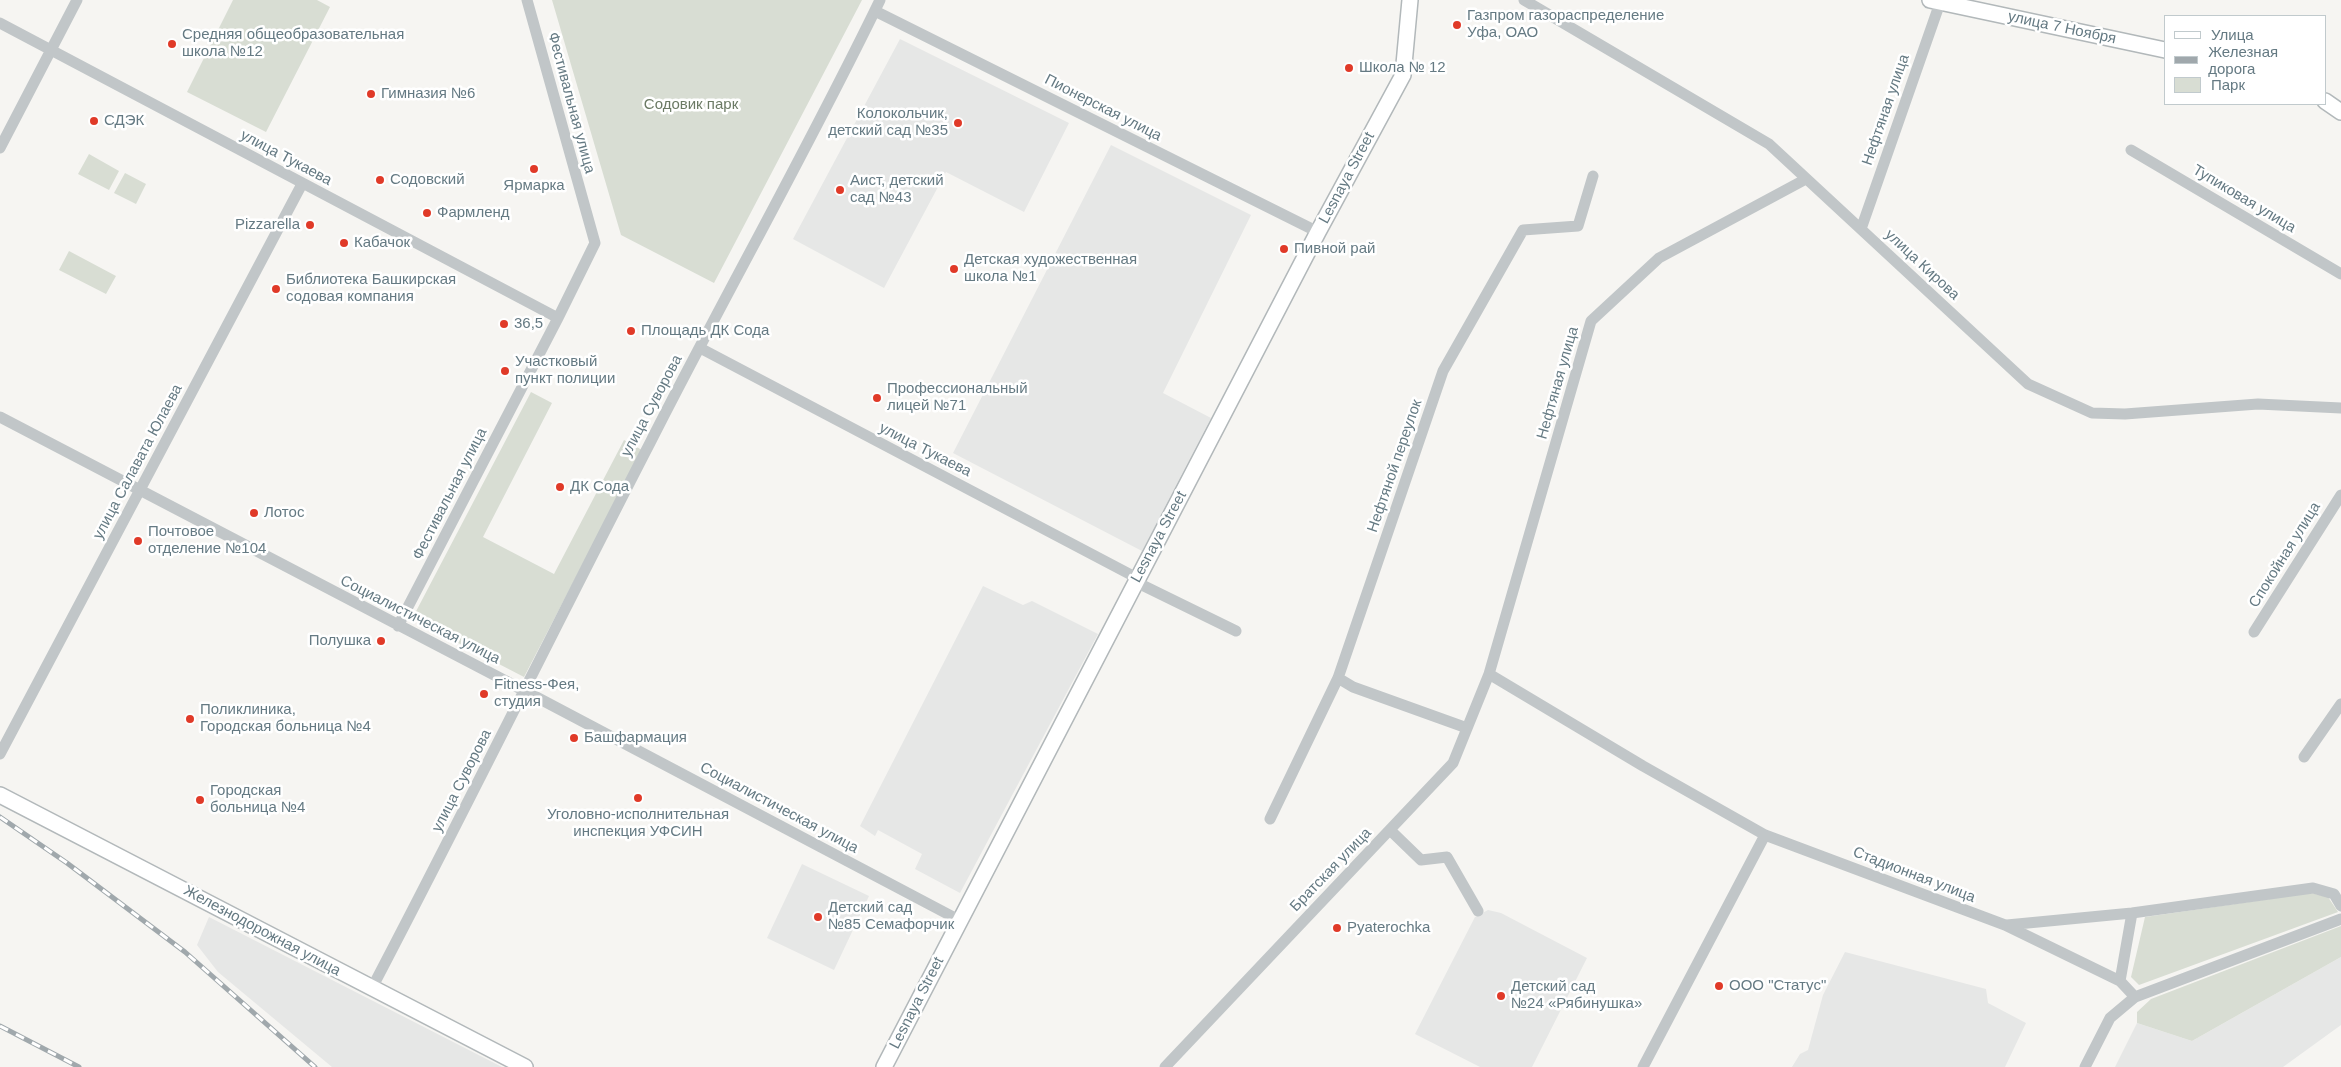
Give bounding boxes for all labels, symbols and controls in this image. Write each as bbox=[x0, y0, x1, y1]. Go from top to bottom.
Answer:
place label: Газпром газораспределение Уфа, ОАО bbox=[1467, 7, 1664, 42]
street label: улица 7 Ноября bbox=[2006, 8, 2118, 48]
legend bbox=[2164, 15, 2326, 105]
marker: Газпром газораспределение Уфа, ОАО bbox=[1451, 19, 1463, 31]
place label: Средняя общеобразовательная школа №12 bbox=[182, 26, 404, 61]
text: Улица bbox=[2211, 26, 2254, 43]
street label: Фестивальная улица bbox=[543, 30, 599, 176]
marker: Средняя общеобразовательная школа №12 bbox=[166, 38, 178, 50]
text: Железная дорога bbox=[2208, 43, 2278, 77]
street label: Нефтяная улица bbox=[1859, 52, 1913, 168]
place label: Школа № 12 bbox=[1359, 59, 1446, 77]
marker: Школа № 12 bbox=[1343, 62, 1355, 74]
street label: Пионерская улица bbox=[1042, 71, 1164, 145]
text: Парк bbox=[2211, 76, 2245, 93]
place label: Гимназия №6 bbox=[381, 85, 475, 103]
marker: Гимназия №6 bbox=[365, 88, 377, 100]
park label: Содовик парк bbox=[644, 96, 738, 114]
place label: Колокольчик, детский сад №35 bbox=[828, 105, 948, 140]
place label: СДЭК bbox=[104, 112, 144, 130]
marker: СДЭК bbox=[88, 115, 100, 127]
marker: Колокольчик, детский сад №35 bbox=[952, 117, 964, 129]
street label: улица Тукаева bbox=[237, 126, 335, 190]
street label: Lesnaya Street bbox=[1315, 129, 1379, 227]
street label: Тупиковая улица bbox=[2189, 161, 2299, 237]
marker: Ярмарка bbox=[528, 163, 540, 175]
place label: Содовский bbox=[390, 171, 465, 189]
place label: Аист, детский сад №43 bbox=[850, 172, 944, 207]
marker: Содовский bbox=[374, 174, 386, 186]
place label: Ярмарка bbox=[503, 177, 565, 195]
marker: Аист, детский сад №43 bbox=[834, 184, 846, 196]
place label: Фармленд bbox=[437, 204, 510, 222]
marker: Фармленд bbox=[421, 207, 433, 219]
place label: Pizzarella bbox=[235, 216, 300, 234]
marker: Pizzarella bbox=[304, 219, 316, 231]
street label: улица Кирова bbox=[1881, 226, 1963, 304]
place label: Кабачок bbox=[354, 234, 410, 252]
marker: Кабачок bbox=[338, 237, 350, 249]
place label: Пивной рай bbox=[1294, 240, 1375, 258]
marker: Пивной рай bbox=[1278, 243, 1290, 255]
place label: Детская художественная школа №1 bbox=[964, 251, 1137, 286]
marker: Детская художественная школа №1 bbox=[948, 263, 960, 275]
place label: Библиотека Башкирская содовая компания bbox=[286, 271, 456, 306]
marker: Библиотека Башкирская содовая компания bbox=[270, 283, 282, 295]
place label: 36,5 bbox=[514, 315, 543, 333]
marker: 36,5 bbox=[498, 318, 510, 330]
place label: Площадь ДК Сода bbox=[641, 322, 769, 340]
marker: Площадь ДК Сода bbox=[625, 325, 637, 337]
street label: Нефтяная улица bbox=[1533, 325, 1583, 441]
street label: улица Суворова bbox=[618, 352, 686, 460]
place label: Участковый пункт полиции bbox=[515, 353, 615, 388]
marker: Участковый пункт полиции bbox=[499, 365, 511, 377]
place label: Профессиональный лицей №71 bbox=[887, 380, 1028, 415]
street label: улица Салавата Юлаева bbox=[89, 381, 187, 543]
marker: Профессиональный лицей №71 bbox=[871, 392, 883, 404]
street label: Нефтяной переулок bbox=[1364, 397, 1426, 535]
street label: улица Тукаева bbox=[876, 419, 974, 481]
street label: Фестивальная улица bbox=[409, 425, 491, 563]
place label: ДК Сода bbox=[570, 478, 629, 496]
marker: ДК Сода bbox=[554, 481, 566, 493]
street label: Lesnaya Street bbox=[1127, 488, 1191, 586]
street label: Спокойная улица bbox=[2245, 499, 2325, 611]
place label: Лотос bbox=[264, 504, 304, 522]
marker: Лотос bbox=[248, 507, 260, 519]
place label: Почтовое отделение №104 bbox=[148, 523, 266, 558]
marker: Почтовое отделение №104 bbox=[132, 535, 144, 547]
street label: Социалистическая улица bbox=[337, 572, 503, 668]
place label: Полушка bbox=[309, 632, 371, 650]
marker: Полушка bbox=[375, 635, 387, 647]
place label: Fitness-Фея, студия bbox=[494, 676, 579, 711]
marker: Fitness-Фея, студия bbox=[478, 688, 490, 700]
place label: Поликлиника, Городская больница №4 bbox=[200, 701, 371, 736]
marker: Поликлиника, Городская больница №4 bbox=[184, 713, 196, 725]
street label: улица Суворова bbox=[428, 727, 496, 835]
place label: Башфармация bbox=[584, 729, 687, 747]
marker: Башфармация bbox=[568, 732, 580, 744]
street label: Социалистическая улица bbox=[697, 759, 861, 857]
place label: Городская больница №4 bbox=[210, 782, 305, 817]
marker: Уголовно-исполнительная инспекция УФСИН bbox=[632, 792, 644, 804]
marker: Городская больница №4 bbox=[194, 794, 206, 806]
place label: Уголовно-исполнительная инспекция УФСИН bbox=[547, 806, 729, 841]
street label: Братская улица bbox=[1287, 824, 1375, 916]
street label: Стадионная улица bbox=[1850, 843, 1978, 907]
street label: Железнодорожная улица bbox=[180, 882, 344, 980]
place label: Детский сад №85 Семафорчик bbox=[828, 899, 954, 934]
marker: Детский сад №85 Семафорчик bbox=[812, 911, 824, 923]
place label: Pyaterochka bbox=[1347, 919, 1430, 937]
marker: Pyaterochka bbox=[1331, 922, 1343, 934]
street label: Lesnaya Street bbox=[886, 954, 948, 1052]
place label: ООО "Статус" bbox=[1729, 977, 1826, 995]
place label: Детский сад №24 «Рябинушка» bbox=[1511, 978, 1642, 1013]
marker: ООО "Статус" bbox=[1713, 980, 1725, 992]
marker: Детский сад №24 «Рябинушка» bbox=[1495, 990, 1507, 1002]

